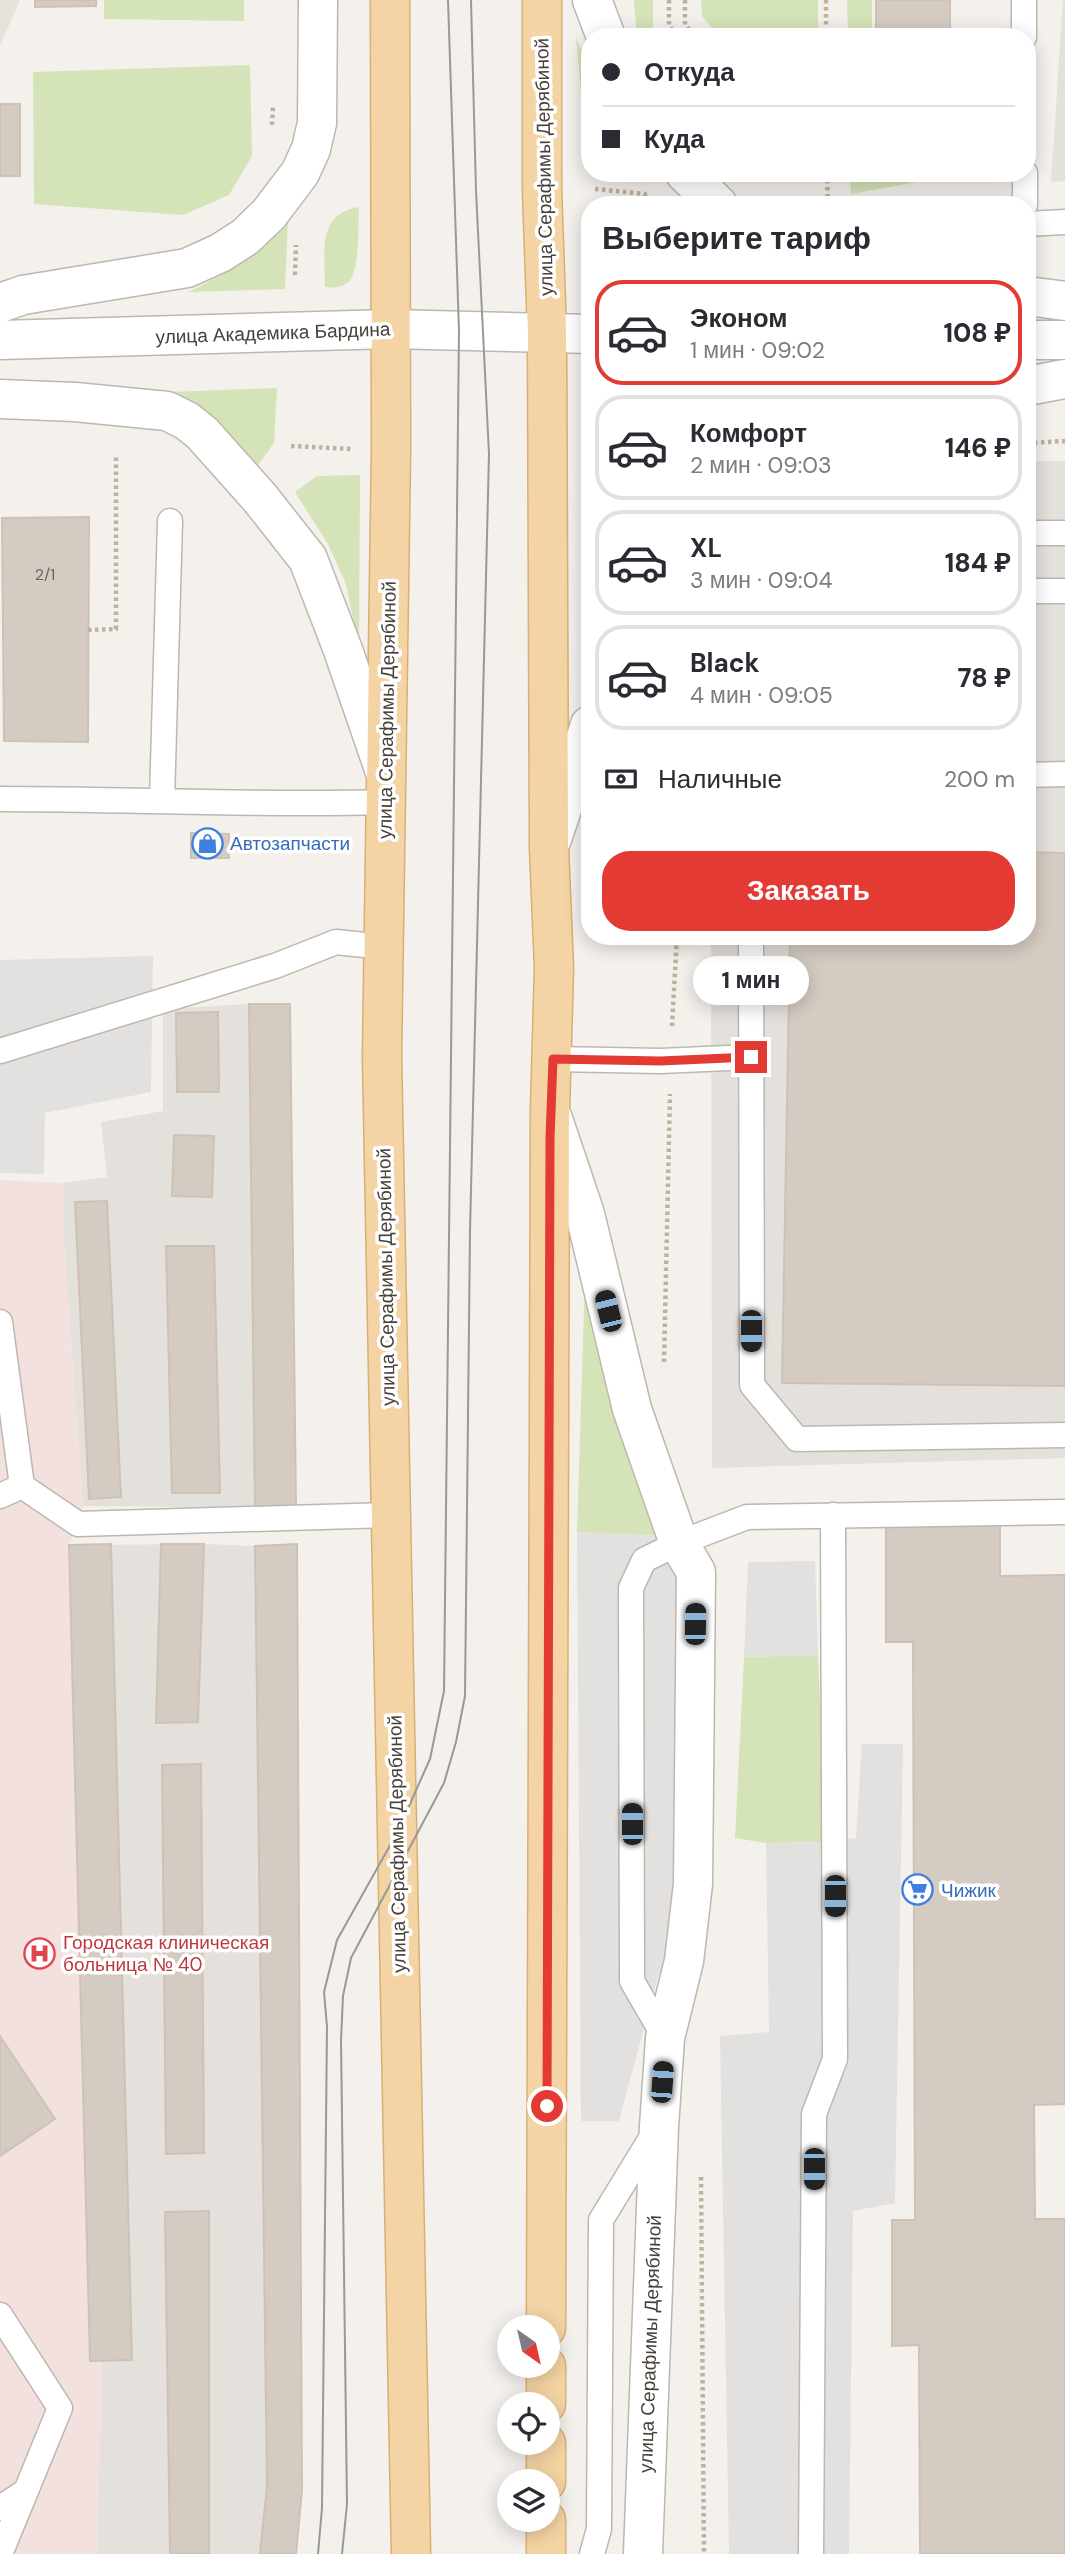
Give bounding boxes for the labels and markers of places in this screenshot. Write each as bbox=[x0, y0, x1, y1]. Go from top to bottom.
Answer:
shop icon: Автозапчасти bbox=[190, 826, 224, 860]
place label: Автозапчасти bbox=[230, 831, 350, 856]
supermarket icon: Чижик bbox=[901, 1873, 935, 1907]
place label: Чижик bbox=[941, 1878, 997, 1903]
place label: Городская клиническая больница № 40 bbox=[63, 1930, 269, 1977]
hospital icon: Городская клиническая больница № 40 bbox=[23, 1936, 57, 1970]

